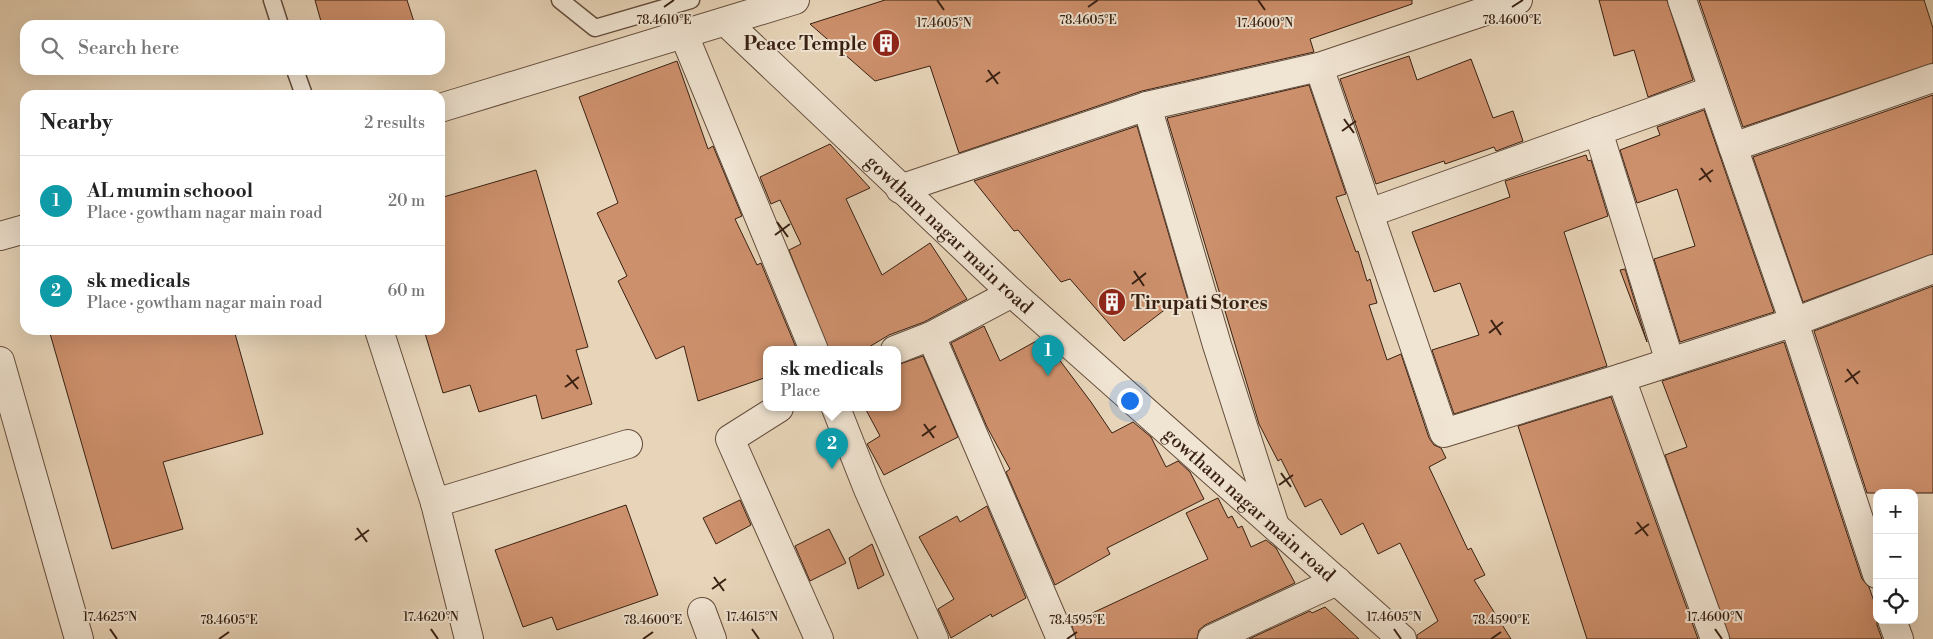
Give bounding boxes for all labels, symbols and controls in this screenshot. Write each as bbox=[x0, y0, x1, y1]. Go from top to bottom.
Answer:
text: 78.4610°E bbox=[636, 13, 692, 28]
text: 78.4605°E bbox=[1059, 13, 1117, 28]
text: 78.4600°E bbox=[1483, 13, 1541, 28]
text: 17.4605°N bbox=[916, 16, 972, 31]
text: 17.4600°N bbox=[1237, 16, 1293, 31]
search box bbox=[20, 20, 445, 75]
building icon: Peace Temple bbox=[871, 28, 901, 58]
place label: Peace Temple bbox=[744, 32, 867, 56]
icon: search bbox=[38, 34, 66, 62]
text: Search here bbox=[78, 36, 179, 60]
text: Nearby bbox=[40, 110, 113, 136]
text: 2 results bbox=[364, 113, 425, 133]
street label: gowtham nagar main road bbox=[860, 150, 1038, 319]
text: AL mumin schoool bbox=[87, 179, 253, 203]
text: 1 bbox=[52, 191, 60, 211]
text: 20 m bbox=[388, 191, 425, 211]
text: Place · gowtham nagar main road bbox=[87, 203, 322, 223]
text: sk medicals bbox=[87, 269, 190, 293]
text: 2 bbox=[51, 281, 61, 301]
text: 60 m bbox=[387, 281, 425, 301]
building icon: Tirupati Stores bbox=[1097, 287, 1127, 317]
place label: Tirupati Stores bbox=[1131, 291, 1268, 315]
text: Place · gowtham nagar main road bbox=[87, 293, 322, 313]
pin: 1 bbox=[1032, 335, 1064, 376]
popup bbox=[763, 346, 901, 411]
text: sk medicals bbox=[780, 357, 884, 381]
text: Place bbox=[780, 381, 820, 401]
your location bbox=[1117, 388, 1143, 414]
street label: gowtham nagar main road bbox=[1159, 422, 1340, 587]
pin: 2 bbox=[816, 428, 848, 469]
map controls bbox=[1873, 489, 1918, 624]
button: + bbox=[1873, 489, 1918, 534]
button: − bbox=[1873, 534, 1918, 579]
button: locate bbox=[1873, 579, 1918, 624]
text: 17.4625°N bbox=[83, 610, 137, 625]
text: 17.4620°N bbox=[403, 610, 459, 625]
text: 17.4615°N bbox=[726, 610, 778, 625]
text: 17.4605°N bbox=[1366, 610, 1422, 625]
text: 17.4600°N bbox=[1687, 610, 1743, 625]
text: 78.4605°E bbox=[200, 613, 258, 628]
text: 78.4600°E bbox=[624, 613, 682, 628]
text: 78.4595°E bbox=[1049, 613, 1105, 628]
text: 78.4590°E bbox=[1472, 613, 1530, 628]

